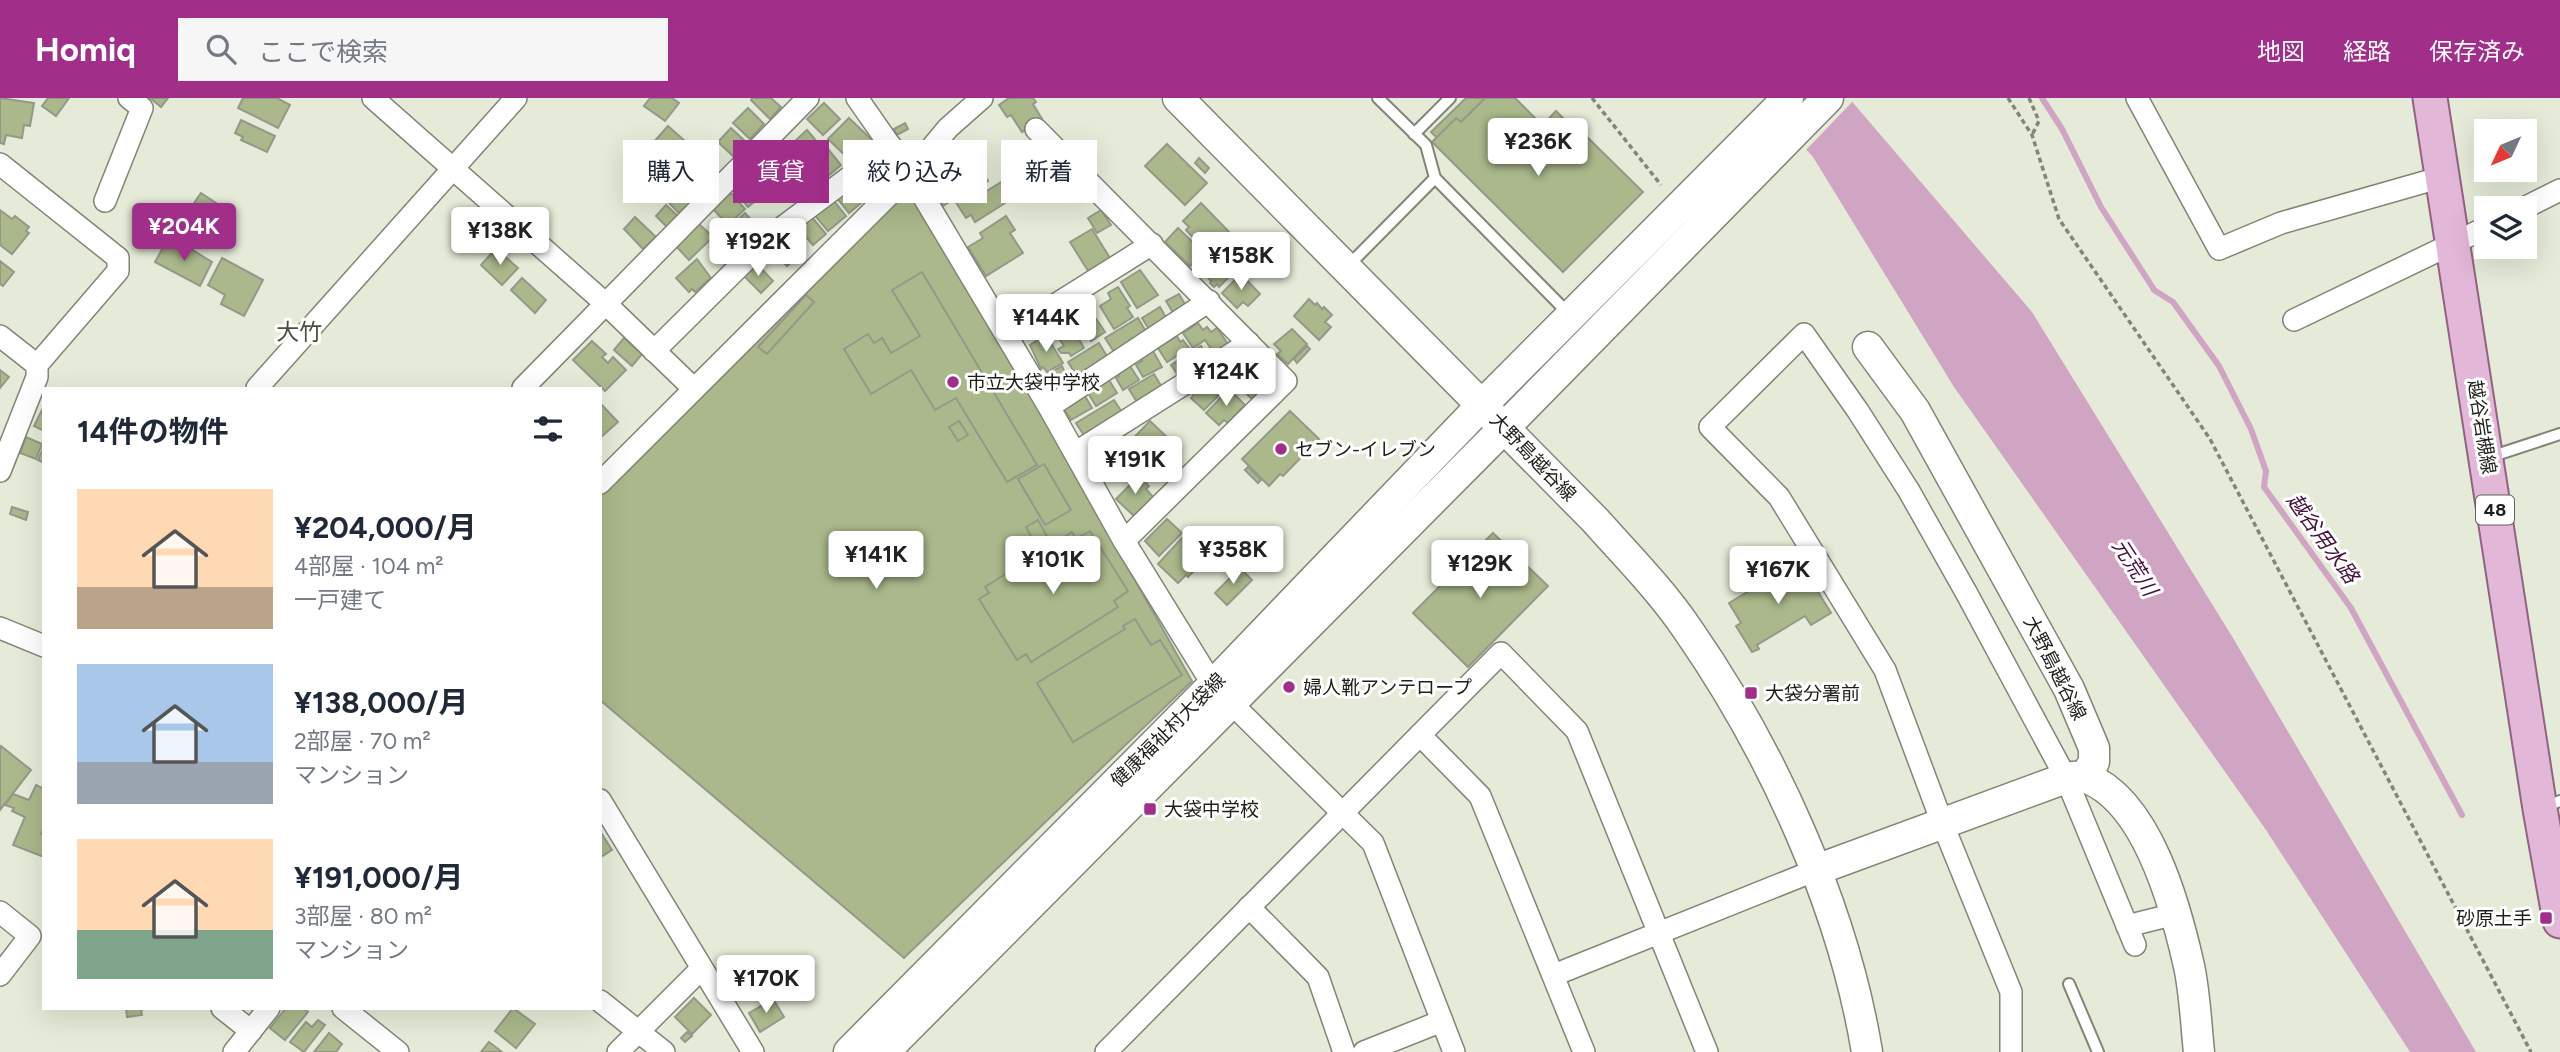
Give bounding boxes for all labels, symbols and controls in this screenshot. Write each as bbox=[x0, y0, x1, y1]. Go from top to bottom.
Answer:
search box bbox=[178, 18, 668, 81]
text: Homiq bbox=[35, 30, 136, 69]
icon: search bbox=[202, 30, 240, 68]
text: ここで検索 bbox=[258, 36, 388, 68]
text: 地図 bbox=[2257, 37, 2305, 66]
text: 経路 bbox=[2343, 37, 2391, 66]
text: 保存済み bbox=[2429, 37, 2525, 66]
pin: ¥236K bbox=[1489, 118, 1587, 178]
north arrow bbox=[2474, 119, 2538, 182]
map controls bbox=[2474, 119, 2537, 259]
text: ¥236K bbox=[1504, 127, 1572, 155]
chip: 購入 bbox=[623, 140, 719, 203]
chip: 賃貸 bbox=[733, 140, 829, 203]
chip: 絞り込み bbox=[843, 140, 987, 203]
chip: 新着 bbox=[1001, 140, 1097, 203]
button: layers bbox=[2474, 196, 2537, 259]
pin: ¥204K bbox=[135, 204, 233, 263]
pin: ¥138K bbox=[451, 208, 549, 267]
text: ¥204K bbox=[148, 212, 220, 240]
text: ¥138K bbox=[467, 216, 533, 244]
pin: ¥192K bbox=[709, 218, 807, 278]
text: ¥192K bbox=[725, 227, 791, 255]
pin: ¥158K bbox=[1192, 232, 1290, 292]
text: ¥158K bbox=[1208, 241, 1274, 269]
pin: ¥144K bbox=[997, 294, 1095, 354]
text: ¥144K bbox=[1012, 303, 1080, 331]
district label: 大竹 bbox=[276, 318, 322, 346]
pin: ¥124K bbox=[1177, 348, 1275, 408]
text: ¥124K bbox=[1193, 357, 1259, 385]
place label: 市立大袋中学校 bbox=[967, 371, 1100, 394]
marker: 市立大袋中学校 bbox=[945, 374, 961, 390]
street label: 越谷岩槻線 bbox=[2463, 378, 2501, 476]
street label: 大野島越谷線 bbox=[1485, 408, 1581, 506]
icon: filters bbox=[529, 410, 567, 448]
text: 14件の物件 bbox=[77, 413, 229, 450]
pin: ¥191K bbox=[1086, 436, 1184, 496]
place label: セブン-イレブン bbox=[1295, 438, 1436, 461]
marker: セブン-イレブン bbox=[1273, 441, 1289, 457]
text: ¥191K bbox=[1104, 445, 1166, 473]
water label: 越谷用水路 bbox=[2282, 488, 2365, 589]
road number: 48 bbox=[2476, 496, 2514, 524]
text: ¥204,000/月 bbox=[294, 509, 477, 546]
icon: home bbox=[133, 517, 217, 601]
pin: ¥358K bbox=[1184, 526, 1282, 586]
pin: ¥141K bbox=[827, 532, 925, 591]
water label: 元荒川 bbox=[2107, 534, 2164, 602]
text: ¥358K bbox=[1198, 535, 1268, 563]
pin: ¥101K bbox=[1004, 536, 1102, 596]
text: ¥141K bbox=[845, 540, 908, 568]
pin: ¥129K bbox=[1431, 540, 1529, 600]
text: ¥101K bbox=[1021, 545, 1085, 573]
pin: ¥167K bbox=[1729, 546, 1827, 606]
text: ¥129K bbox=[1447, 549, 1513, 577]
text: 4部屋 · 104 m² bbox=[294, 552, 444, 580]
text: ¥167K bbox=[1746, 555, 1810, 583]
text: 一戸建て bbox=[294, 586, 386, 614]
street label: 大野島越谷線 bbox=[2019, 612, 2091, 724]
street label: 健康福祉村大袋線 bbox=[1106, 668, 1230, 792]
place label: 婦人靴アンテロープ bbox=[1303, 676, 1472, 699]
marker: 婦人靴アンテロープ bbox=[1281, 679, 1297, 695]
place label: 大袋分署前 bbox=[1765, 682, 1860, 705]
text: ¥138,000/月 bbox=[294, 684, 469, 721]
marker: 大袋分署前 bbox=[1743, 685, 1759, 701]
icon: home bbox=[133, 692, 217, 776]
text: 2部屋 · 70 m² bbox=[294, 727, 431, 755]
text: マンション bbox=[294, 761, 409, 789]
place label: 大袋中学校 bbox=[1164, 798, 1259, 821]
marker: 大袋中学校 bbox=[1142, 801, 1158, 817]
text: ¥191,000/月 bbox=[294, 859, 464, 896]
icon: home bbox=[133, 867, 217, 951]
text: 3部屋 · 80 m² bbox=[294, 902, 432, 930]
place label: 砂原土手 bbox=[2456, 907, 2532, 930]
marker: 砂原土手 bbox=[2538, 910, 2554, 926]
text: マンション bbox=[294, 936, 409, 964]
pin: ¥170K bbox=[717, 956, 815, 1015]
text: ¥170K bbox=[733, 964, 799, 992]

